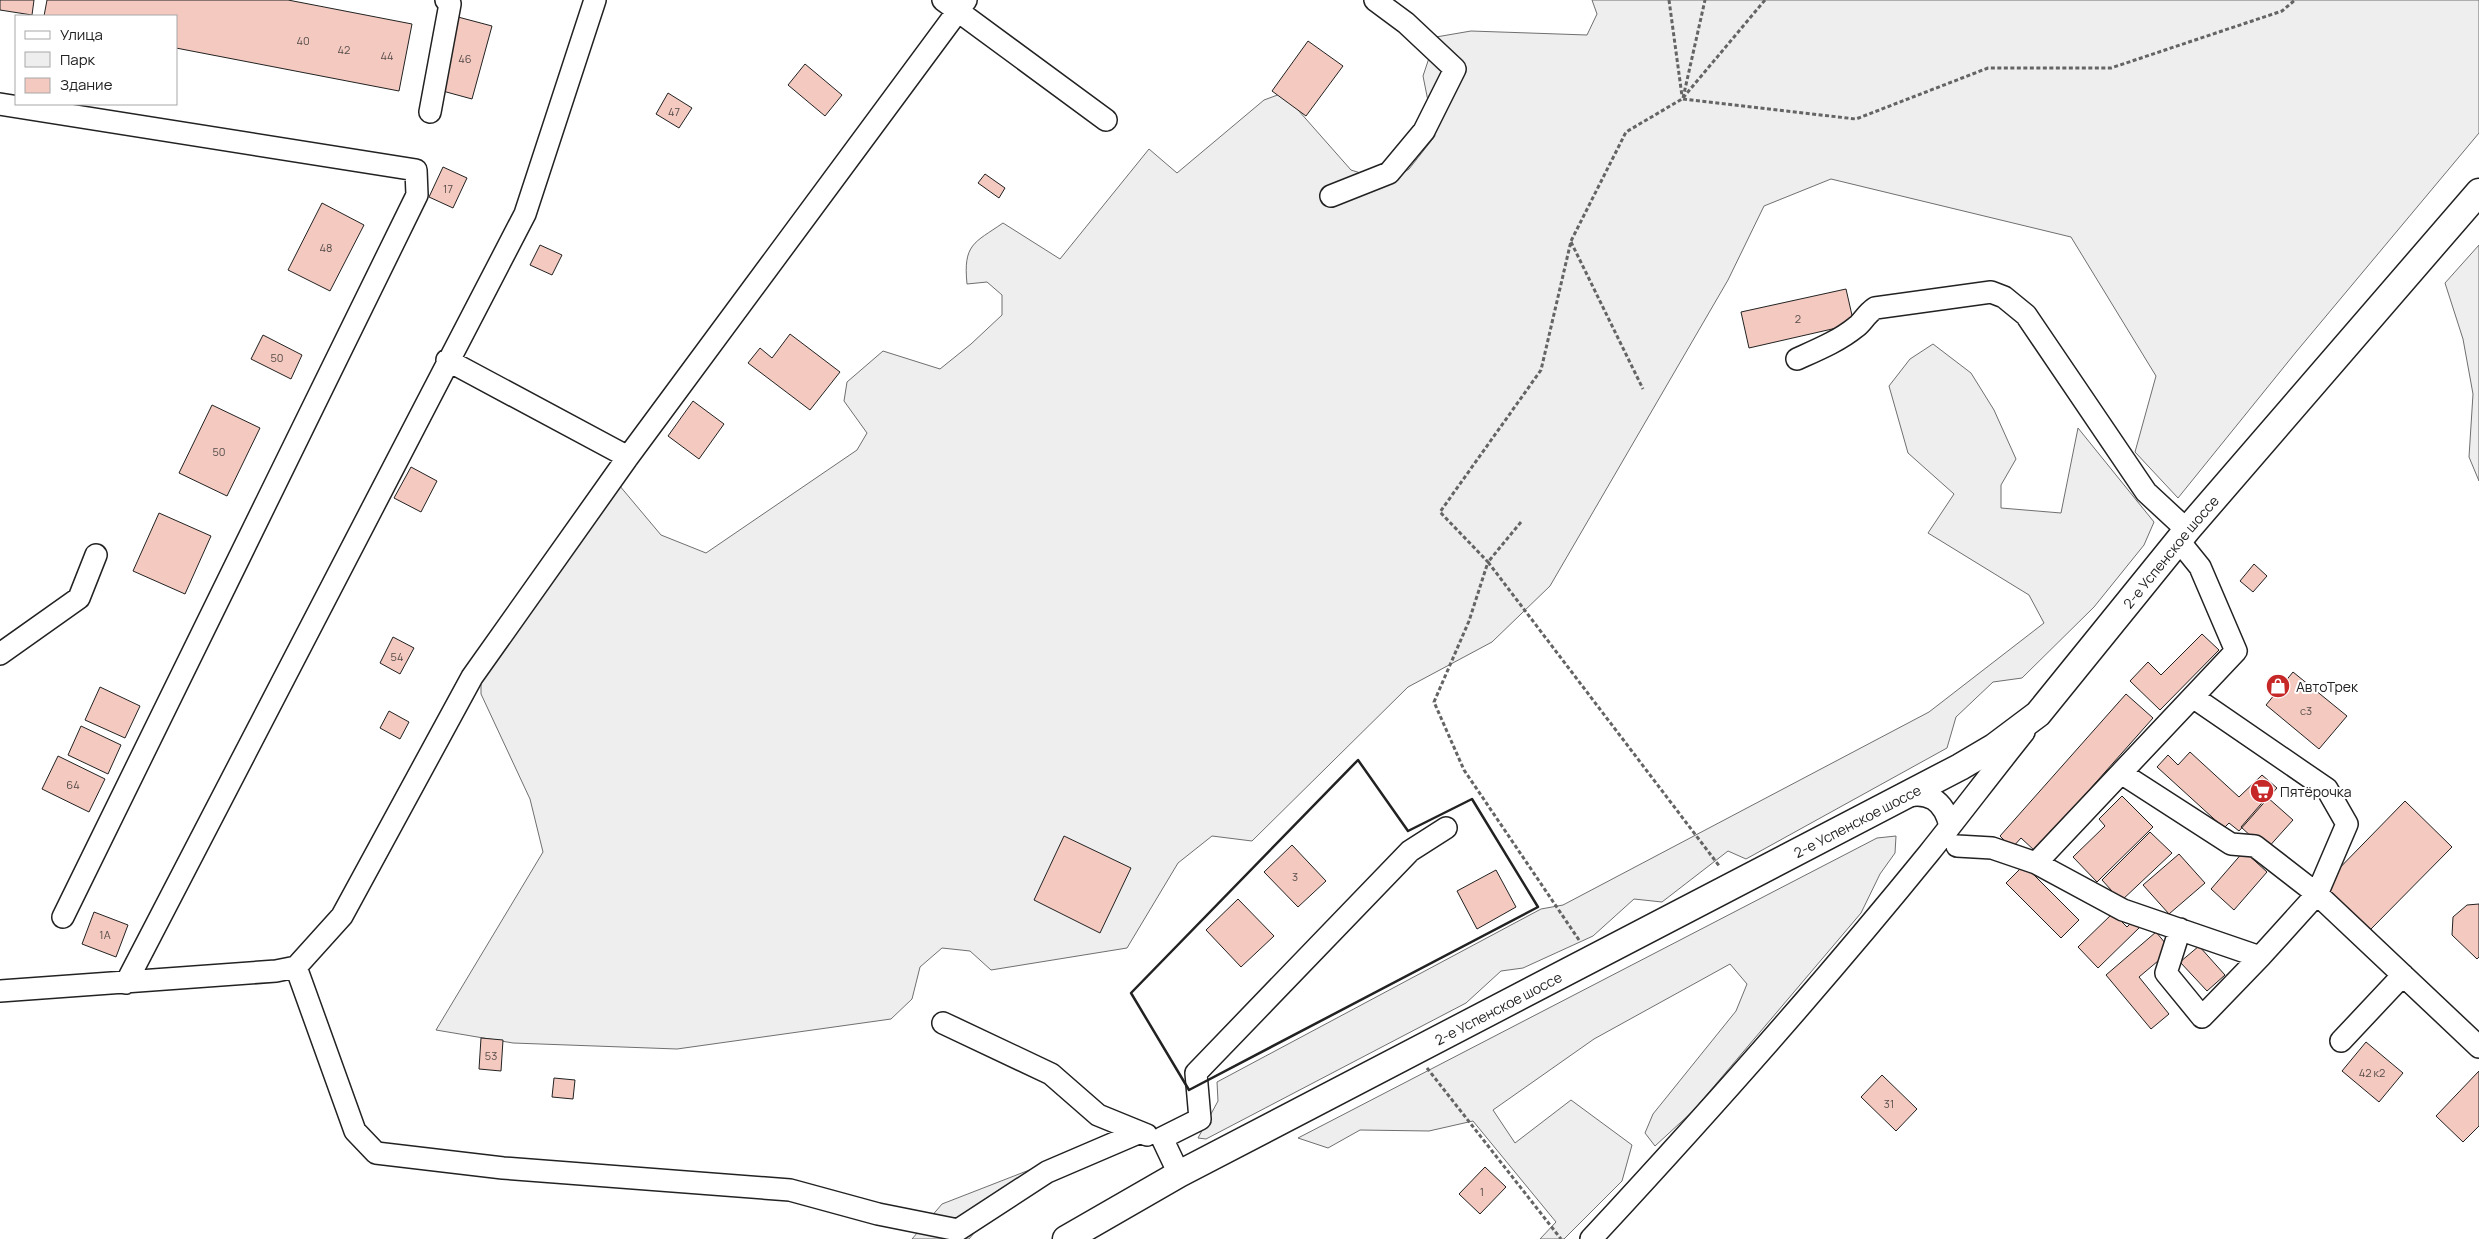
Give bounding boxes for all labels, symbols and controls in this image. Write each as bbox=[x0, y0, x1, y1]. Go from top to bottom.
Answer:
legend bbox=[15, 15, 178, 105]
text: Улица bbox=[60, 24, 103, 45]
house number: 40 bbox=[296, 33, 310, 48]
house number: 42 bbox=[338, 42, 350, 57]
house number: 44 bbox=[380, 48, 394, 63]
text: Парк bbox=[60, 49, 96, 70]
house number: 46 bbox=[458, 51, 472, 66]
text: Здание bbox=[60, 74, 113, 95]
house number: 47 bbox=[668, 104, 680, 119]
house number: 17 bbox=[443, 181, 453, 196]
house number: 48 bbox=[320, 240, 332, 255]
house number: 2 bbox=[1795, 311, 1801, 326]
house number: 50 bbox=[270, 350, 284, 365]
house number: 50 bbox=[212, 444, 226, 459]
street label: 2-е Успенское шоссе bbox=[2118, 491, 2222, 612]
house number: 54 bbox=[391, 649, 403, 664]
shop icon: АвтоТрек bbox=[2265, 673, 2291, 699]
place label: АвтоТрек bbox=[2296, 677, 2359, 696]
house number: с3 bbox=[2300, 703, 2312, 718]
house number: 64 bbox=[66, 777, 80, 792]
supermarket icon: Пятёрочка bbox=[2249, 778, 2275, 804]
street label: 2-е Успенское шоссе bbox=[1790, 780, 1924, 862]
place label: Пятёрочка bbox=[2280, 782, 2352, 801]
house number: 3 bbox=[1292, 869, 1298, 884]
house number: 1А bbox=[99, 927, 111, 942]
street label: 2-е Успенское шоссе bbox=[1431, 967, 1565, 1049]
house number: 53 bbox=[485, 1048, 497, 1063]
house number: 42 к2 bbox=[2359, 1065, 2385, 1080]
house number: 31 bbox=[1884, 1096, 1894, 1111]
house number: 1 bbox=[1480, 1184, 1484, 1199]

